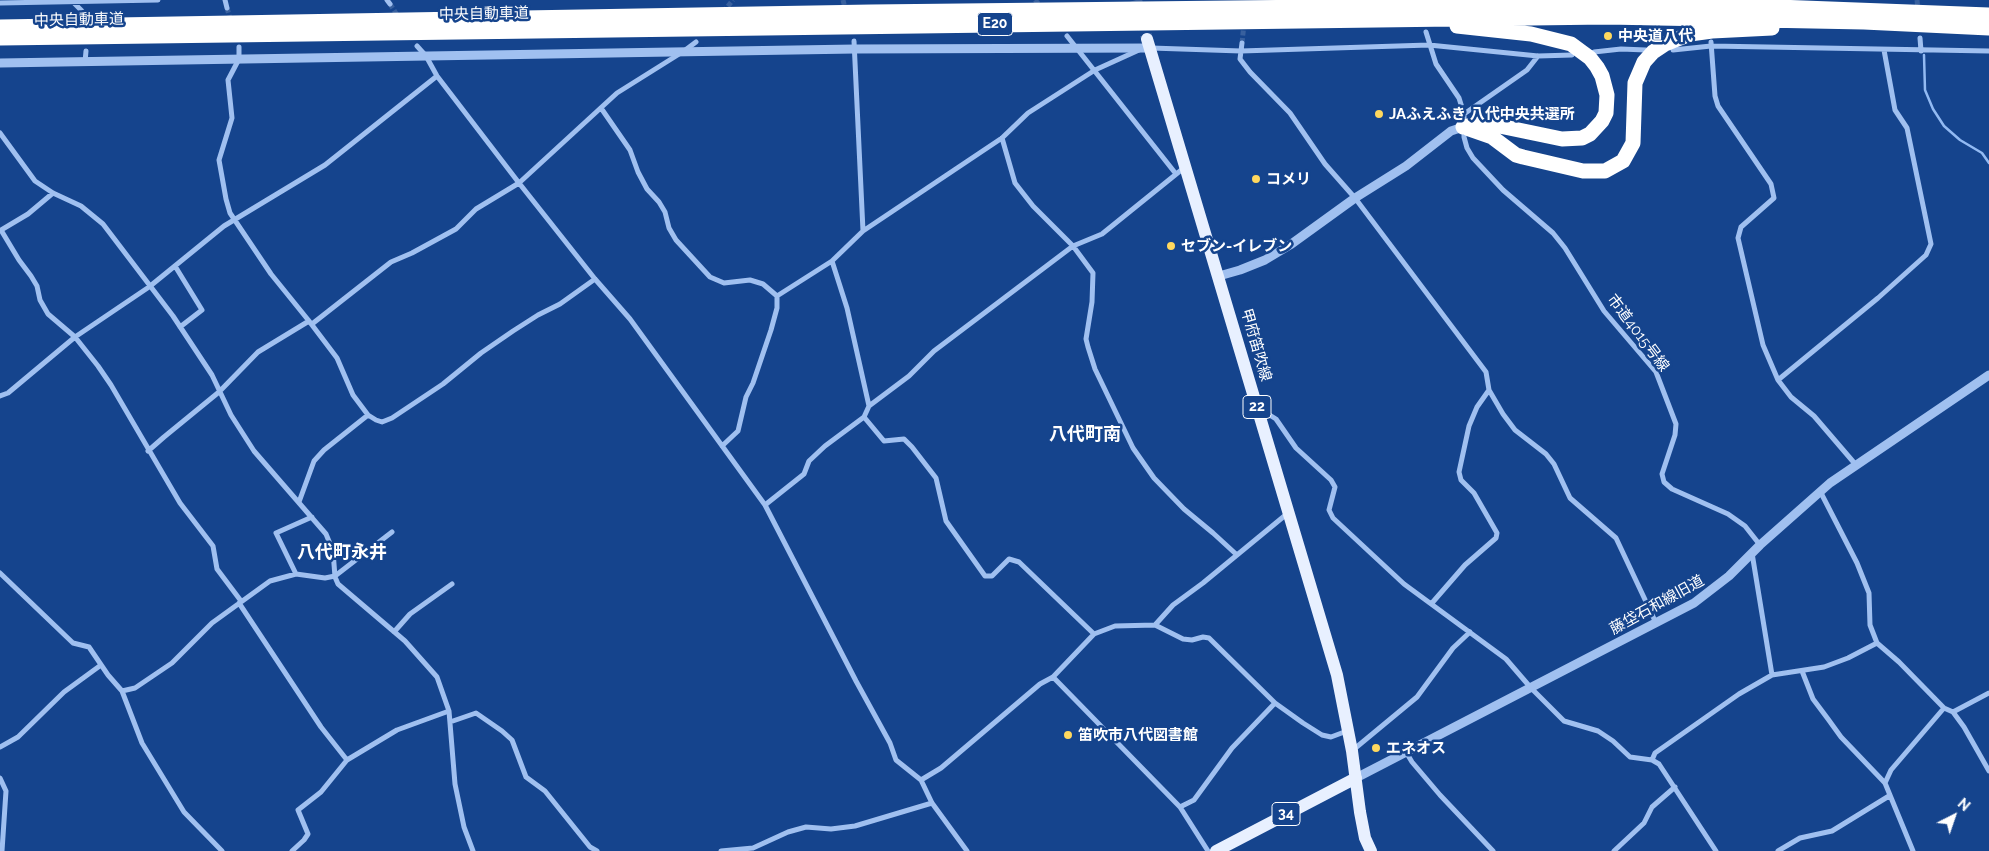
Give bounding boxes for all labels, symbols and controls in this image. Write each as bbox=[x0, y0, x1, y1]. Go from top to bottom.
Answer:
street label: 中央自動車道 bbox=[439, 4, 529, 24]
street label: 中央自動車道 bbox=[34, 10, 124, 30]
road number: E20 bbox=[978, 12, 1012, 36]
place label: 中央道八代 bbox=[1618, 27, 1693, 45]
marker: 中央道八代 bbox=[1602, 30, 1614, 42]
place label: JAふえふき 八代中央共選所 bbox=[1389, 105, 1575, 123]
marker: JAふえふき 八代中央共選所 bbox=[1373, 108, 1385, 120]
place label: コメリ bbox=[1266, 170, 1311, 188]
marker: コメリ bbox=[1250, 173, 1262, 185]
place label: セブン-イレブン bbox=[1181, 237, 1292, 255]
marker: セブン-イレブン bbox=[1165, 240, 1177, 252]
street label: 市道4015号線 bbox=[1603, 291, 1673, 375]
street label: 甲府笛吹線 bbox=[1237, 306, 1275, 384]
road number: 22 bbox=[1243, 396, 1271, 418]
district label: 八代町南 bbox=[1049, 424, 1121, 446]
district label: 八代町永井 bbox=[297, 542, 387, 564]
street label: 藤垈石和線旧道 bbox=[1607, 572, 1707, 638]
place label: 笛吹市八代図書館 bbox=[1078, 726, 1198, 744]
marker: 笛吹市八代図書館 bbox=[1062, 729, 1074, 741]
place label: エネオス bbox=[1386, 739, 1446, 757]
marker: エネオス bbox=[1370, 742, 1382, 754]
north arrow bbox=[1929, 791, 1979, 841]
text: N bbox=[1955, 795, 1973, 814]
road number: 34 bbox=[1272, 802, 1300, 826]

